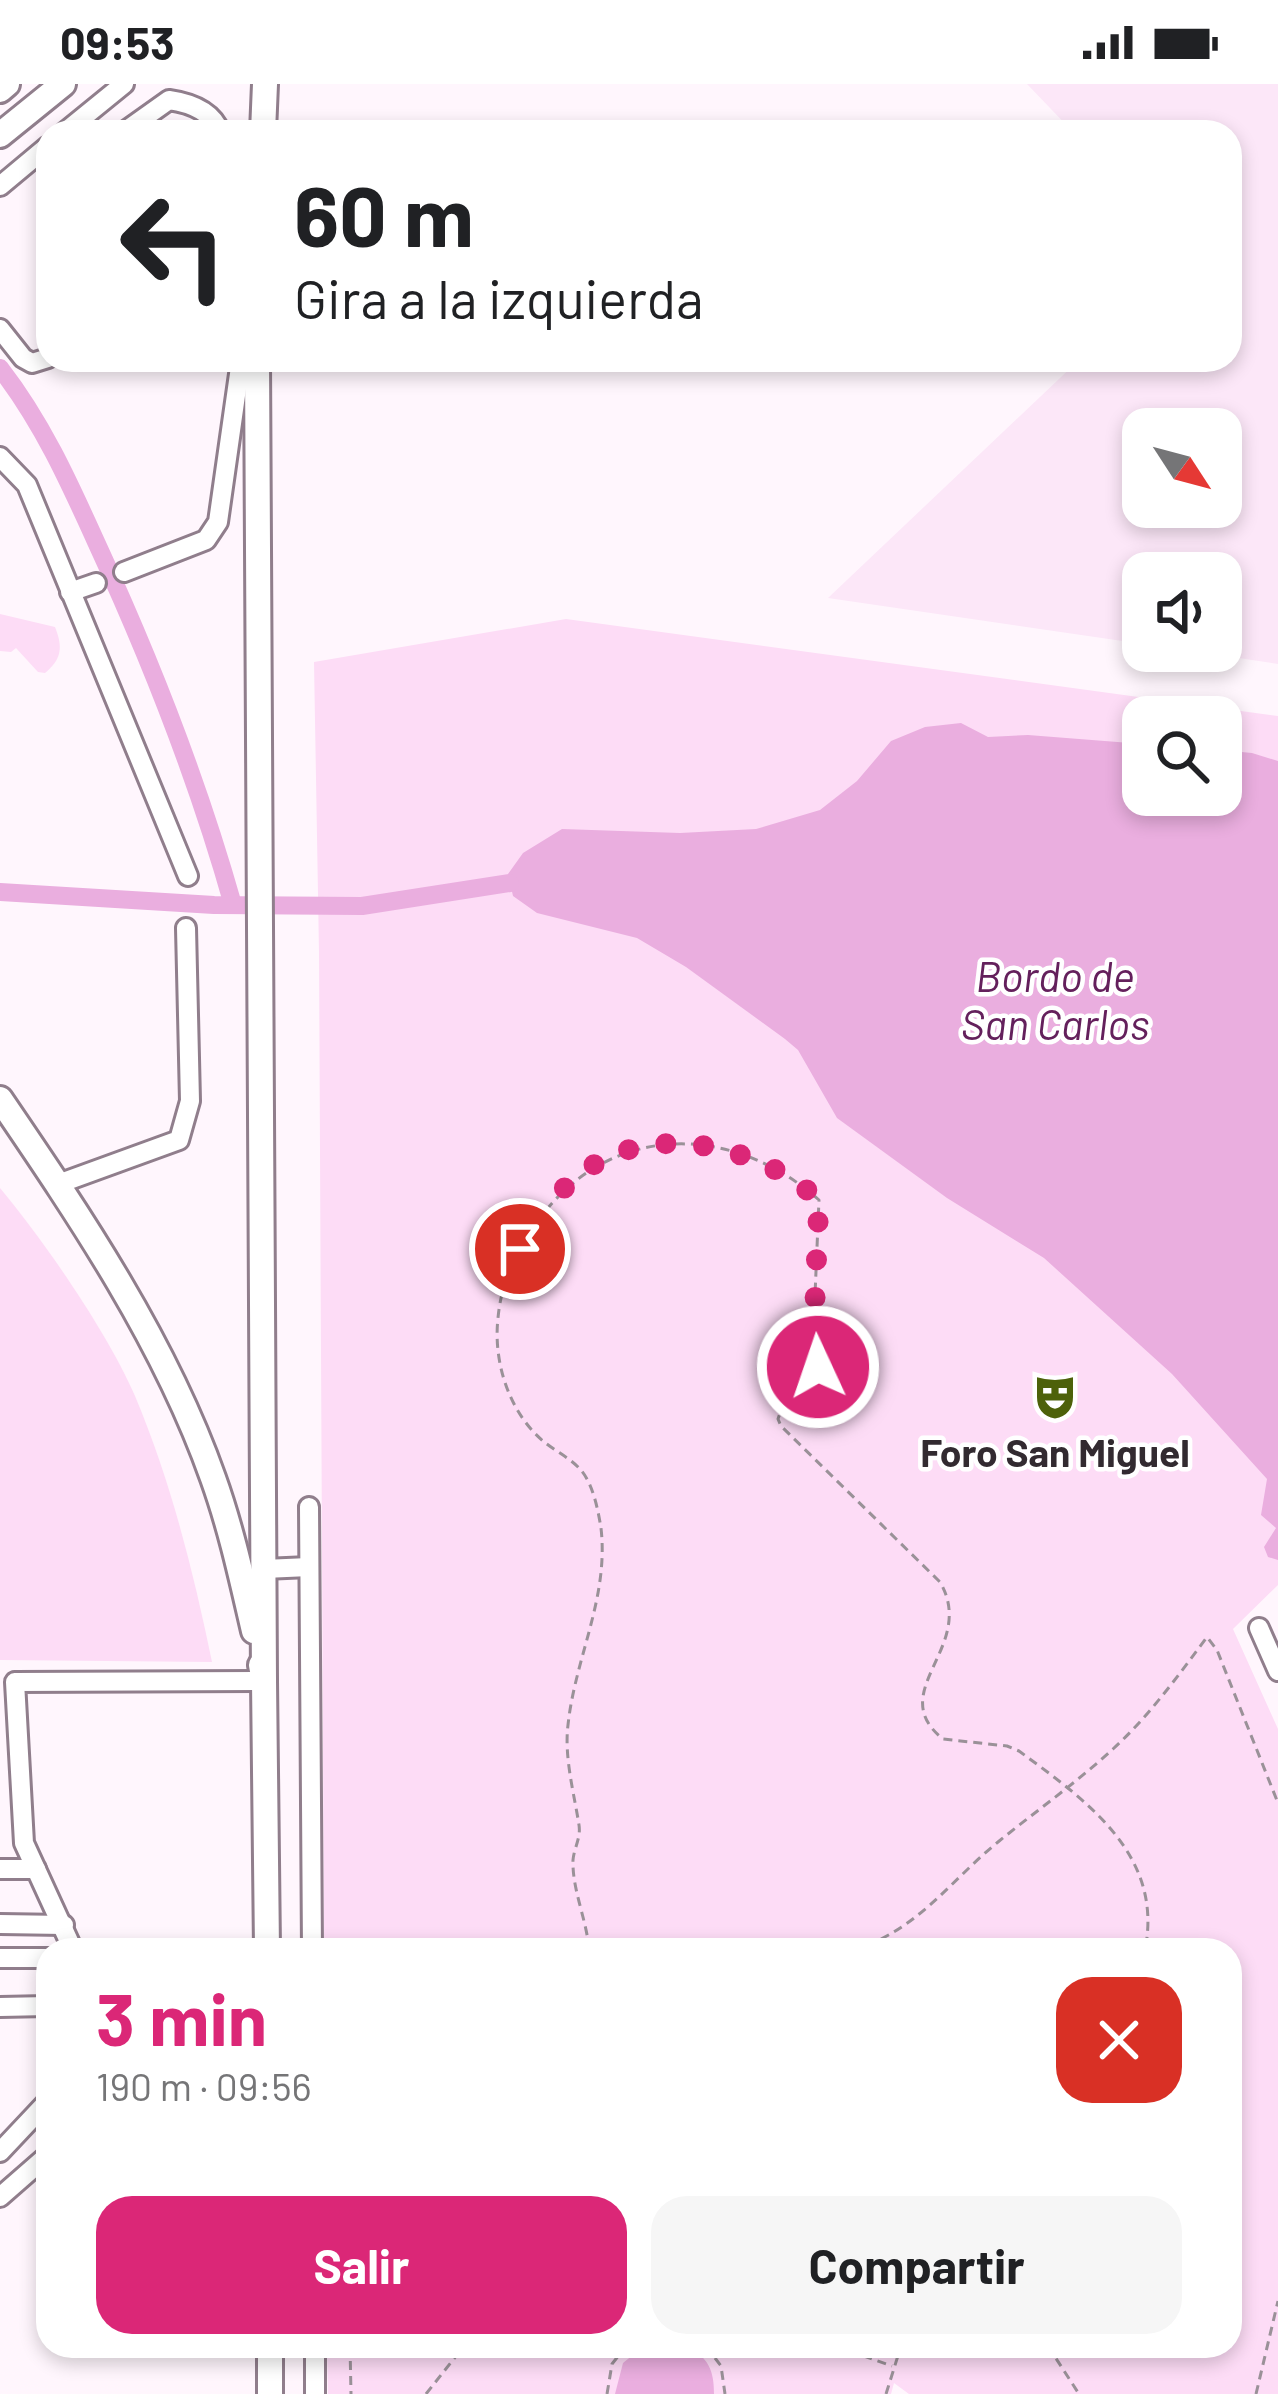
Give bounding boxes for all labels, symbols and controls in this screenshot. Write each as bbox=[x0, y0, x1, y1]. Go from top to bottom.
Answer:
text: 09:53 bbox=[60, 15, 174, 69]
text: 60 m bbox=[294, 163, 474, 264]
icon: left bbox=[96, 168, 252, 324]
text: Gira a la izquierda bbox=[294, 265, 704, 330]
north arrow bbox=[1122, 408, 1242, 528]
map controls bbox=[1122, 408, 1242, 816]
button: sound bbox=[1122, 552, 1242, 672]
button: search bbox=[1122, 696, 1242, 816]
water label: Bordo de San Carlos bbox=[961, 950, 1149, 1048]
pin bbox=[469, 1198, 571, 1300]
icon: arrive bbox=[487, 1216, 553, 1282]
position arrow bbox=[755, 1304, 881, 1430]
theatre icon: Foro San Miguel bbox=[1030, 1372, 1080, 1422]
place label: Foro San Miguel bbox=[920, 1428, 1190, 1475]
text: 3 min bbox=[96, 1974, 267, 2060]
button: close bbox=[1056, 1977, 1182, 2103]
text: 190 m · 09:56 bbox=[96, 2062, 312, 2109]
button: Salir bbox=[96, 2196, 627, 2334]
button: Compartir bbox=[651, 2196, 1182, 2334]

